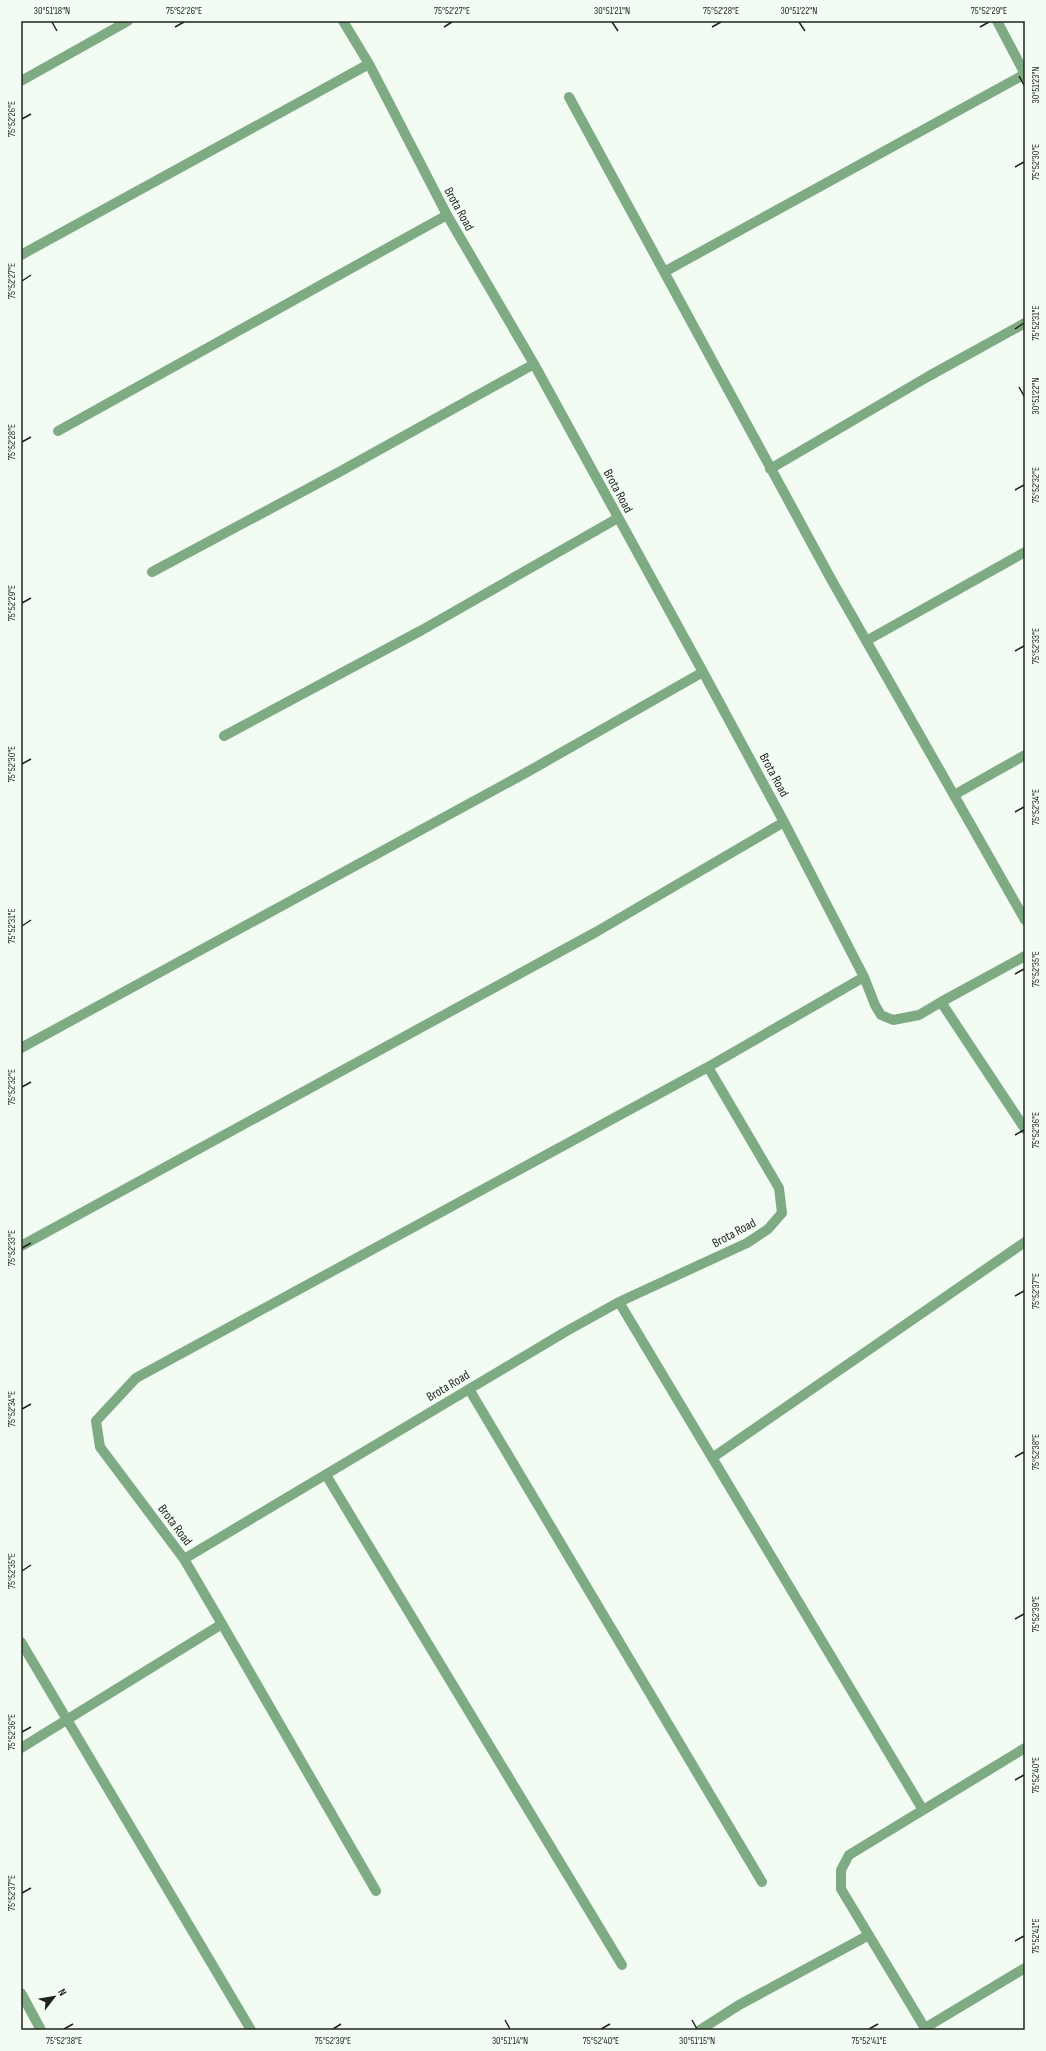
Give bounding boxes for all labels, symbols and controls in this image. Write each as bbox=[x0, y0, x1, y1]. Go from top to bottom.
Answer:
text: 30°51'18"N bbox=[34, 5, 70, 17]
text: 75°52'26"E bbox=[166, 5, 202, 17]
text: 75°52'27"E bbox=[434, 5, 470, 17]
text: 30°51'21"N bbox=[594, 5, 630, 17]
text: 75°52'28"E bbox=[703, 5, 739, 17]
text: 30°51'22"N bbox=[781, 5, 817, 17]
text: 75°52'29"E bbox=[971, 5, 1007, 17]
text: 30°51'23"N bbox=[1030, 67, 1042, 103]
text: 75°52'26"E bbox=[6, 101, 18, 137]
text: 75°52'30"E bbox=[1030, 144, 1042, 180]
street label: Brota Road bbox=[441, 184, 477, 234]
text: 75°52'27"E bbox=[6, 263, 18, 299]
text: 75°52'31"E bbox=[1030, 305, 1042, 341]
text: 30°51'22"N bbox=[1030, 378, 1042, 414]
text: 75°52'28"E bbox=[6, 424, 18, 460]
street label: Brota Road bbox=[600, 466, 636, 516]
text: 75°52'32"E bbox=[1030, 467, 1042, 503]
text: 75°52'29"E bbox=[6, 585, 18, 621]
text: 75°52'33"E bbox=[1030, 628, 1042, 664]
text: 75°52'30"E bbox=[6, 746, 18, 782]
street label: Brota Road bbox=[756, 750, 792, 800]
text: 75°52'34"E bbox=[1030, 789, 1042, 825]
text: 75°52'31"E bbox=[6, 908, 18, 944]
text: 75°52'35"E bbox=[1030, 951, 1042, 987]
text: 75°52'32"E bbox=[6, 1069, 18, 1105]
text: 75°52'36"E bbox=[1030, 1112, 1042, 1148]
street label: Brota Road bbox=[709, 1215, 759, 1251]
text: 75°52'33"E bbox=[6, 1230, 18, 1266]
text: 75°52'37"E bbox=[1030, 1273, 1042, 1309]
street label: Brota Road bbox=[424, 1367, 472, 1405]
text: 75°52'34"E bbox=[6, 1391, 18, 1427]
text: 75°52'38"E bbox=[1030, 1434, 1042, 1470]
street label: Brota Road bbox=[154, 1501, 196, 1549]
text: 75°52'35"E bbox=[6, 1553, 18, 1589]
text: 75°52'39"E bbox=[1030, 1596, 1042, 1632]
text: 75°52'36"E bbox=[6, 1714, 18, 1750]
text: 75°52'40"E bbox=[1030, 1757, 1042, 1793]
text: 75°52'37"E bbox=[6, 1875, 18, 1911]
text: 75°52'41"E bbox=[1030, 1918, 1042, 1954]
north arrow bbox=[34, 1977, 74, 2017]
text: N bbox=[55, 1986, 69, 1998]
text: 75°52'38"E bbox=[46, 2035, 82, 2047]
text: 75°52'39"E bbox=[315, 2035, 351, 2047]
text: 30°51'14"N bbox=[492, 2035, 528, 2047]
text: 75°52'40"E bbox=[583, 2035, 619, 2047]
text: 30°51'15"N bbox=[679, 2035, 715, 2047]
text: 75°52'41"E bbox=[851, 2035, 887, 2047]

